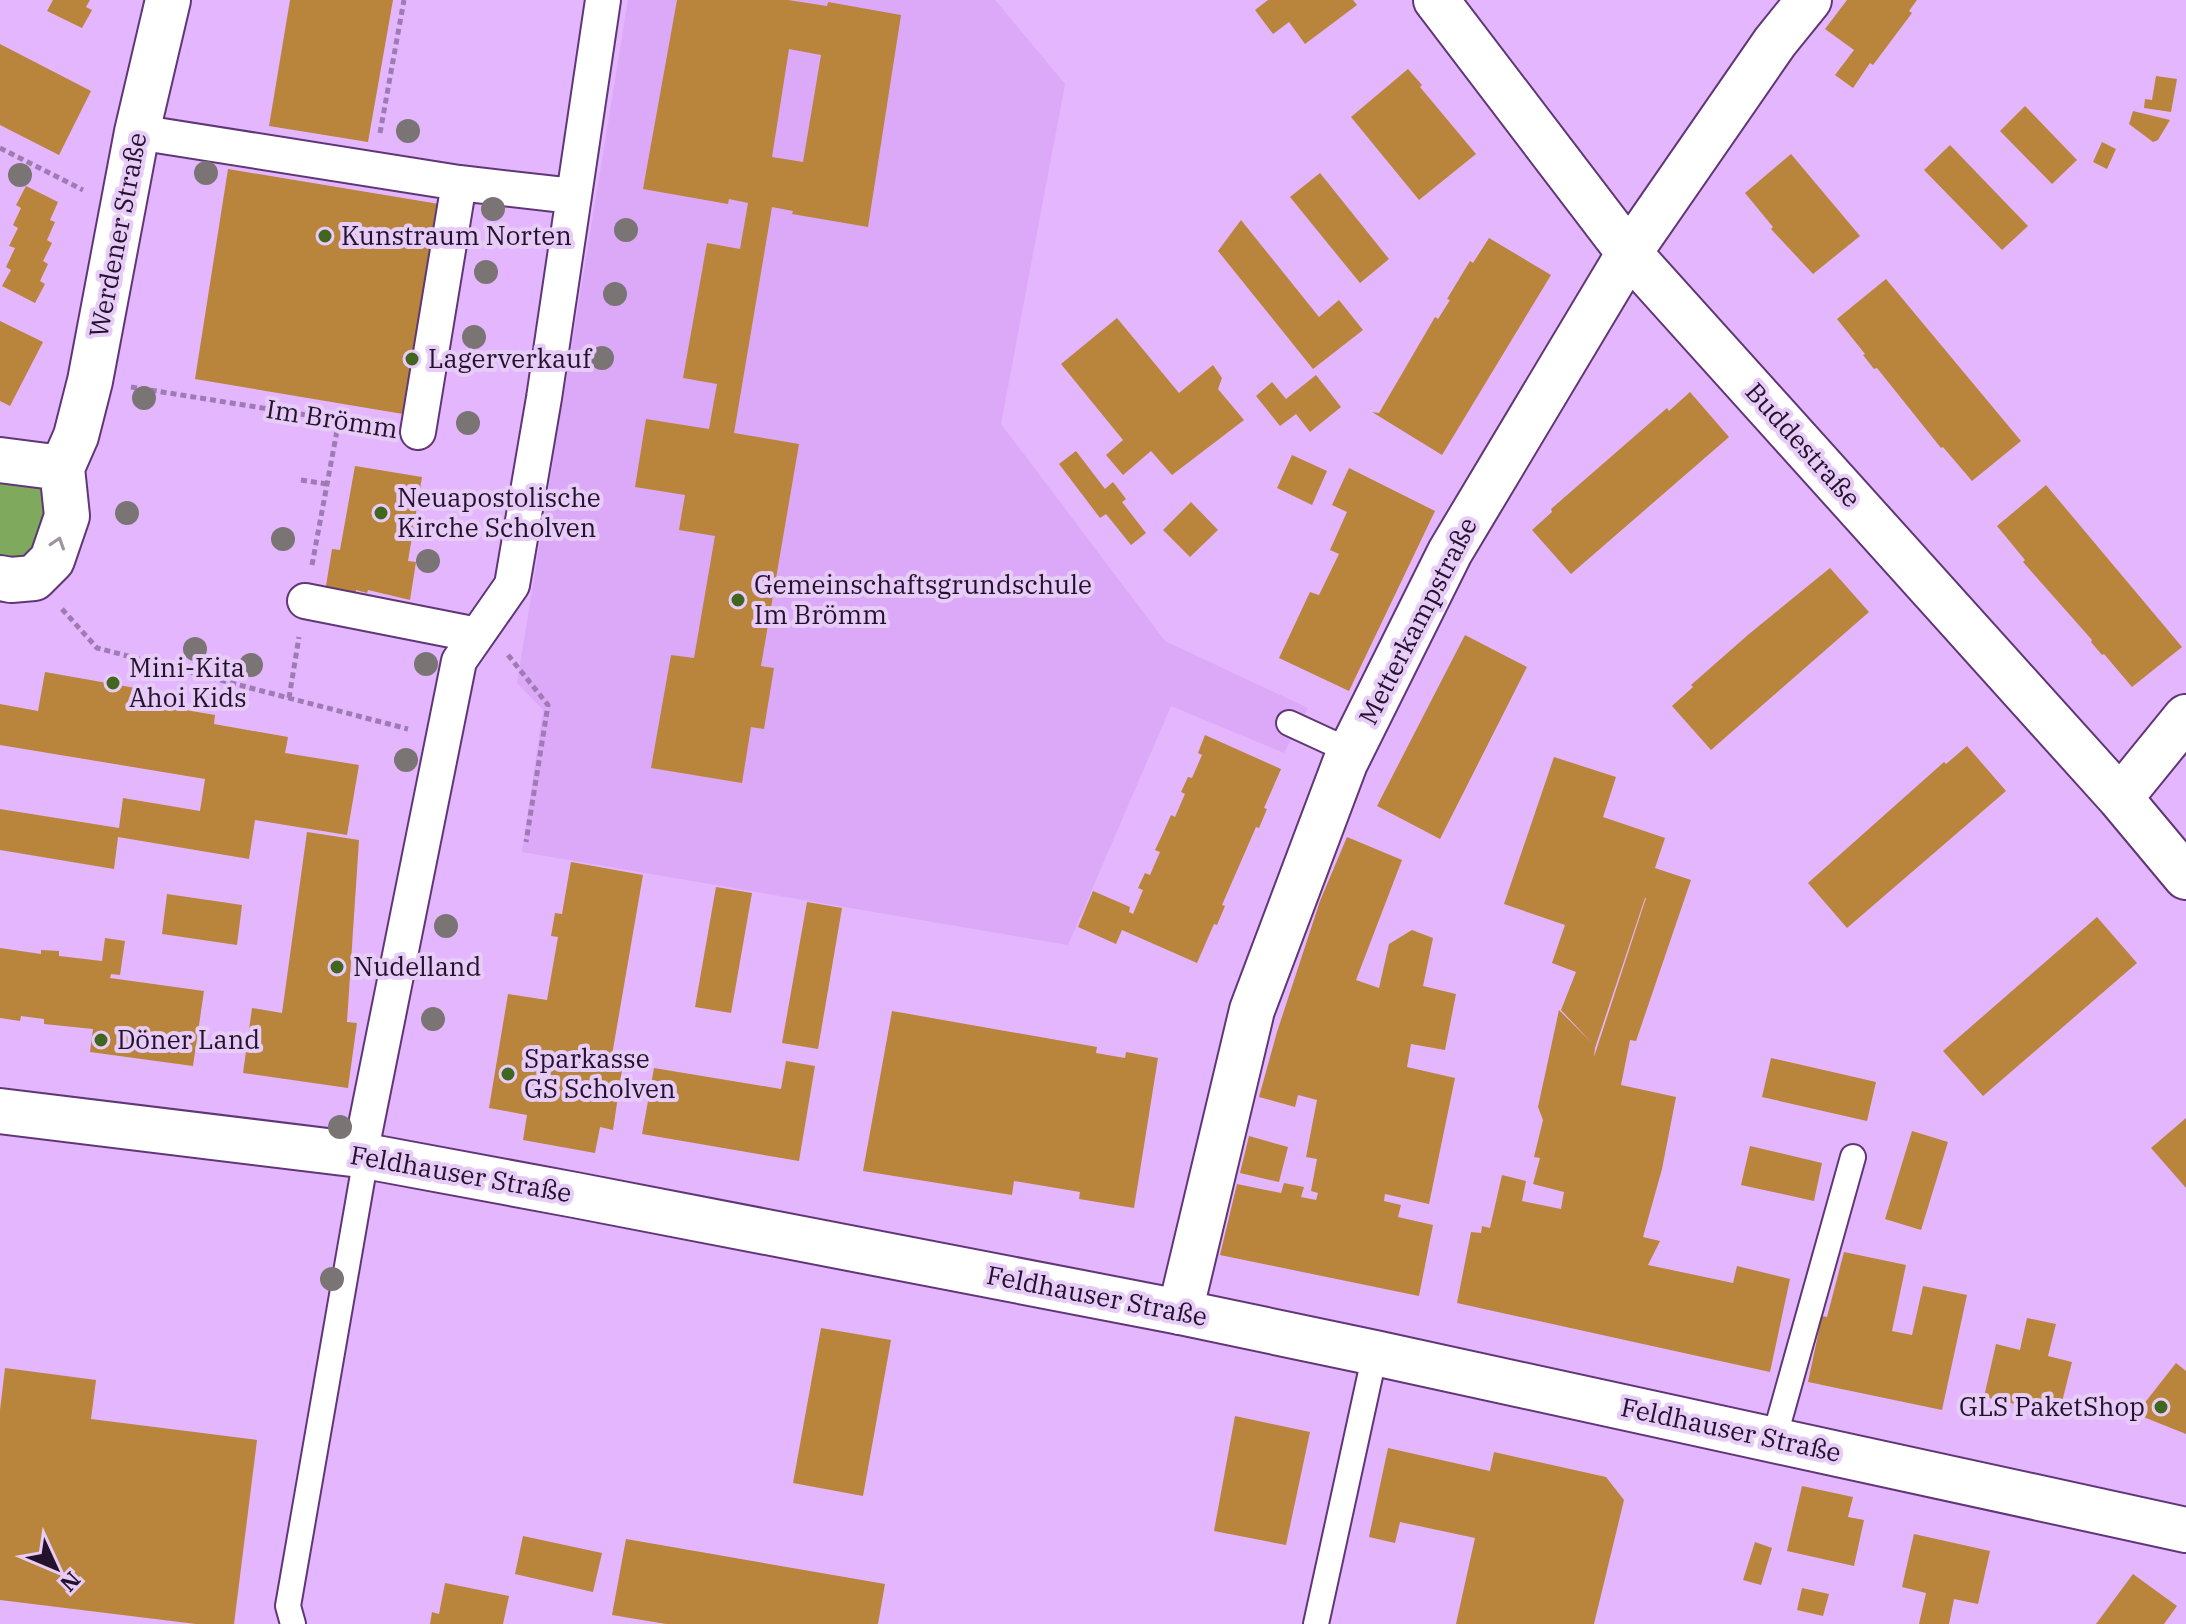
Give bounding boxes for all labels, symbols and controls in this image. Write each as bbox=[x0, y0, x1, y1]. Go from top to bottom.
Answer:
street label: Werdener Straße bbox=[80, 129, 154, 340]
place label: Kunstraum Norten bbox=[341, 218, 572, 252]
marker: Kunstraum Norten bbox=[316, 227, 334, 245]
place label: Lagerverkauf bbox=[428, 341, 593, 375]
marker: Lagerverkauf bbox=[403, 350, 421, 368]
street label: Buddestraße bbox=[1739, 375, 1869, 514]
street label: Im Brömm bbox=[264, 391, 400, 445]
place label: Neuapostolische Kirche Scholven bbox=[397, 480, 601, 544]
marker: Neuapostolische Kirche Scholven bbox=[372, 504, 390, 522]
street label: Metterkampstraße bbox=[1350, 511, 1484, 730]
one-way arrow bbox=[49, 537, 65, 551]
place label: Gemeinschaftsgrundschule Im Brömm bbox=[754, 567, 1092, 631]
marker: Gemeinschaftsgrundschule Im Brömm bbox=[729, 591, 747, 609]
place label: Mini-Kita Ahoi Kids bbox=[129, 650, 247, 714]
marker: Mini-Kita Ahoi Kids bbox=[104, 674, 122, 692]
place label: Nudelland bbox=[353, 949, 481, 983]
marker: Nudelland bbox=[328, 958, 346, 976]
place label: Döner Land bbox=[117, 1022, 260, 1056]
marker: Döner Land bbox=[92, 1031, 110, 1049]
place label: Sparkasse GS Scholven bbox=[524, 1041, 676, 1105]
marker: Sparkasse GS Scholven bbox=[499, 1065, 517, 1083]
street label: Feldhauser Straße bbox=[348, 1137, 574, 1209]
street label: Feldhauser Straße bbox=[984, 1257, 1210, 1333]
street label: Feldhauser Straße bbox=[1618, 1389, 1844, 1469]
place label: GLS PaketShop bbox=[1959, 1389, 2145, 1423]
marker: GLS PaketShop bbox=[2152, 1398, 2170, 1416]
north arrow bbox=[16, 1528, 96, 1608]
text: N bbox=[54, 1566, 87, 1599]

